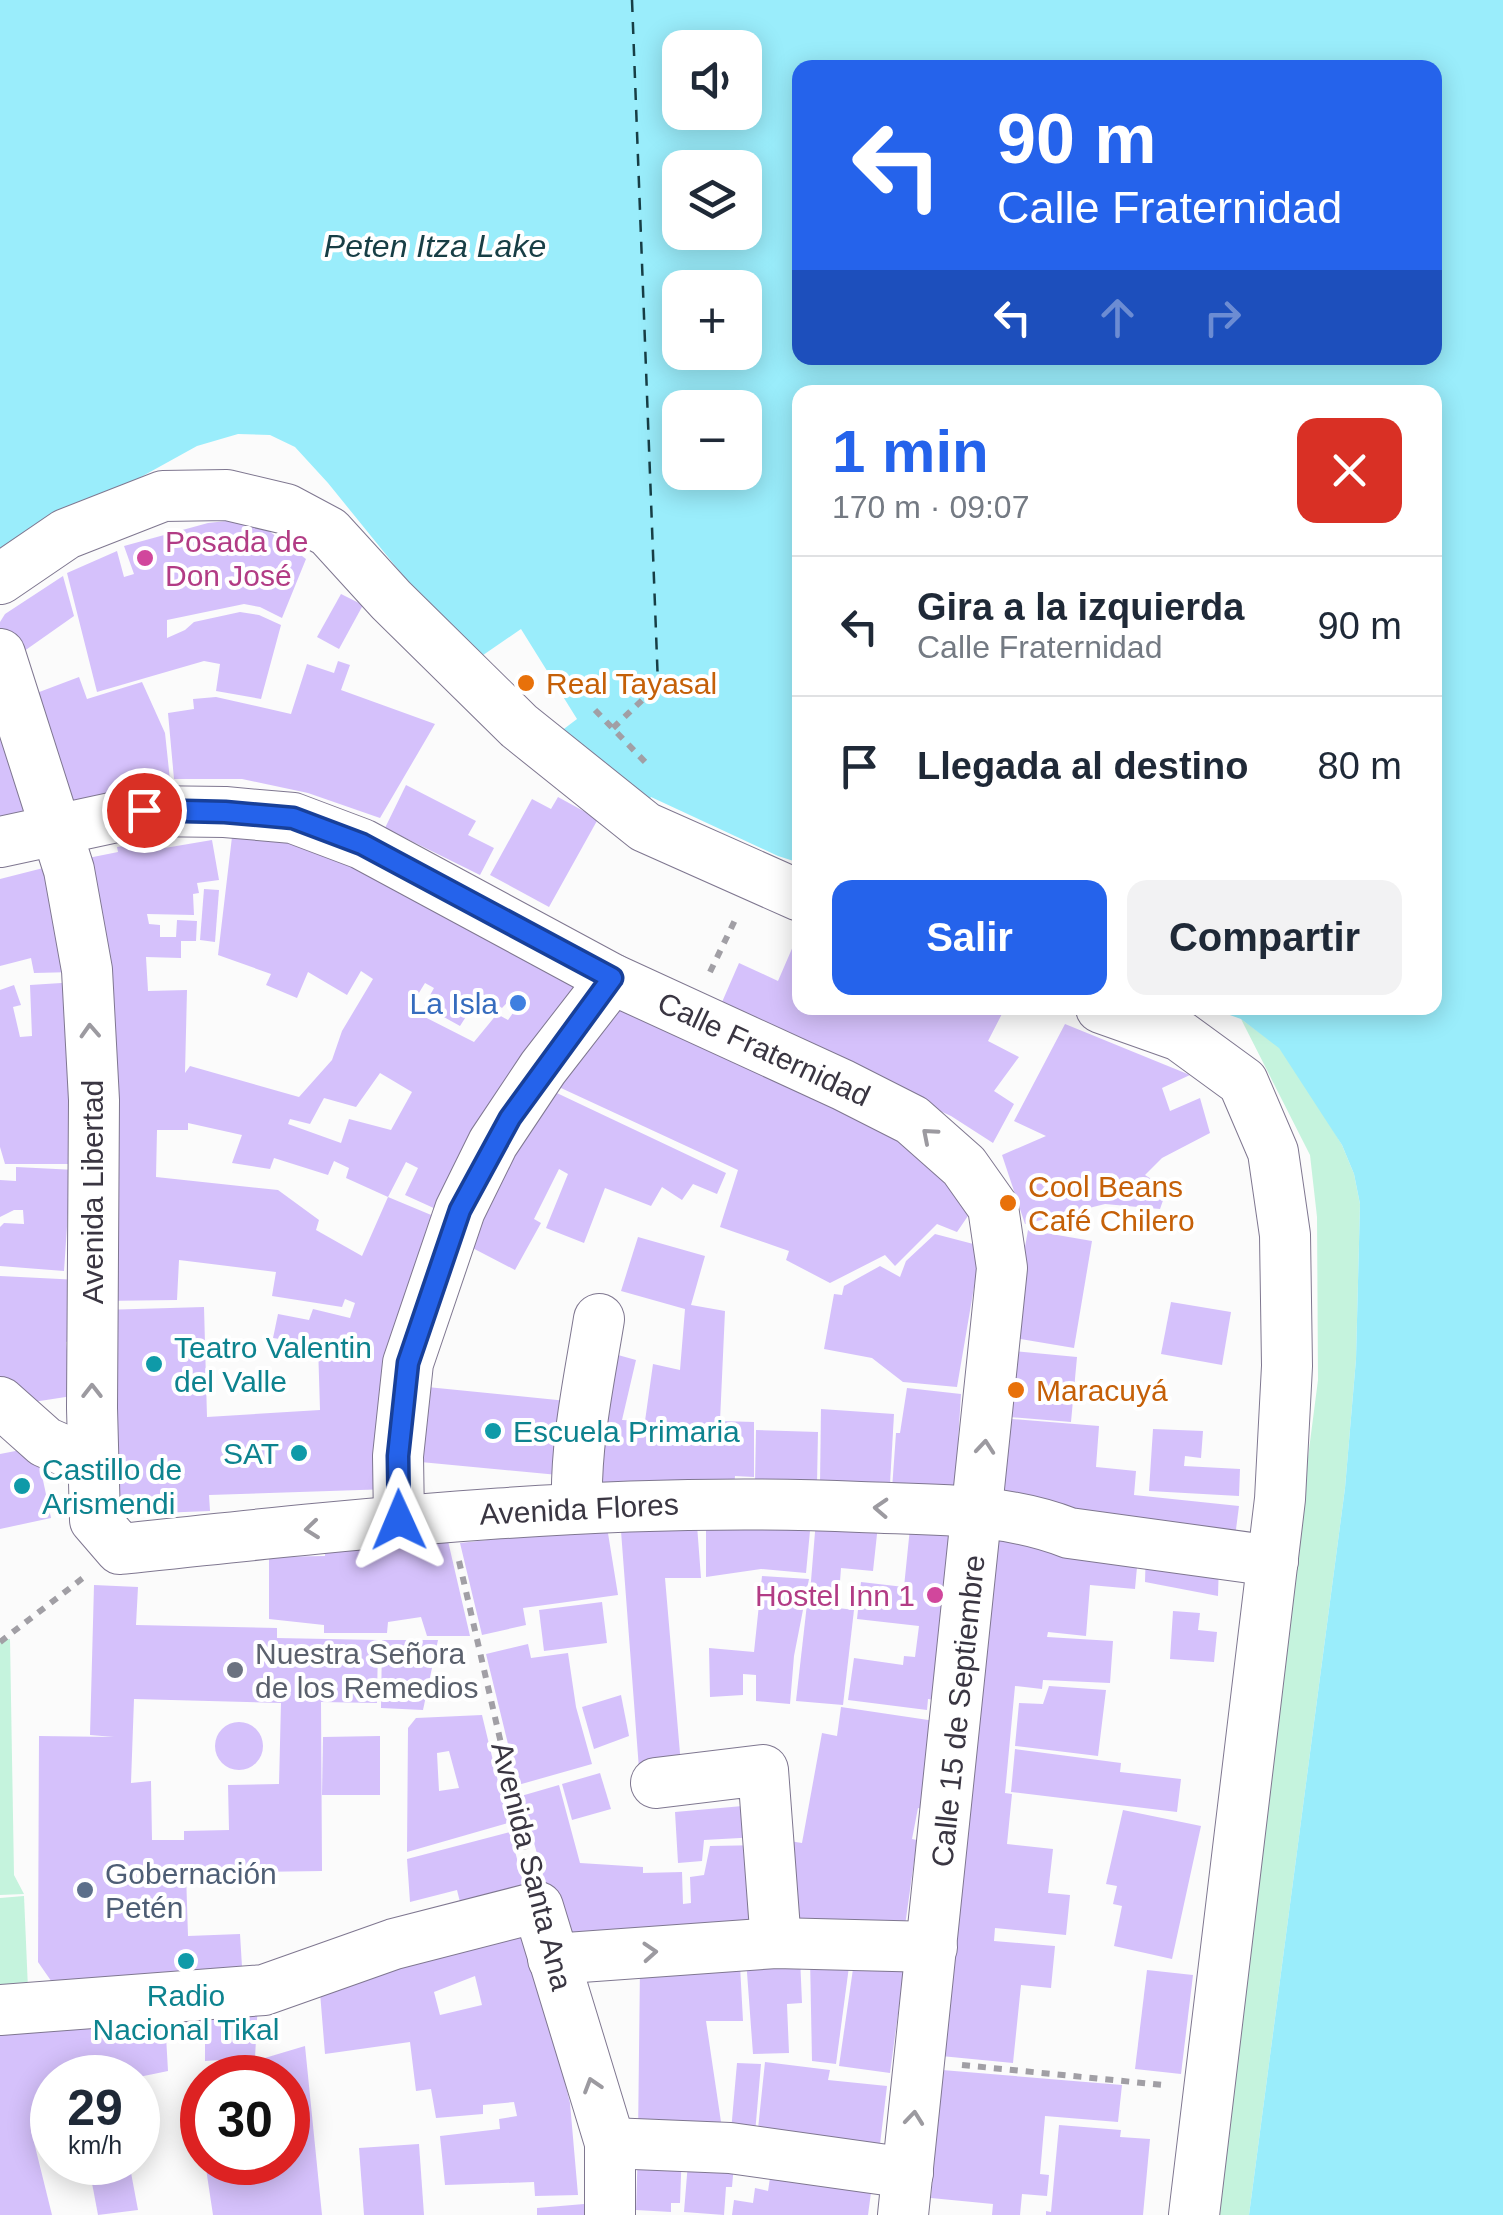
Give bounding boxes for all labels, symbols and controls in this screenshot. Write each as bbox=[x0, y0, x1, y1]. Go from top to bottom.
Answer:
map controls bbox=[662, 30, 762, 490]
button: sound bbox=[662, 30, 762, 130]
icon: left bbox=[832, 100, 962, 230]
text: 90 m bbox=[997, 100, 1157, 178]
button: layers bbox=[662, 150, 762, 250]
text: Calle Fraternidad bbox=[997, 182, 1342, 233]
water label: Peten Itza Lake bbox=[324, 228, 546, 264]
button: + bbox=[662, 270, 762, 370]
icon: left bbox=[985, 290, 1040, 345]
icon: ahead bbox=[1090, 290, 1145, 345]
icon: right bbox=[1195, 290, 1250, 345]
button: − bbox=[662, 390, 762, 490]
text: 1 min bbox=[832, 418, 989, 485]
button: close bbox=[1297, 418, 1402, 523]
text: 170 m · 09:07 bbox=[832, 489, 1029, 525]
place label: Posada de Don José bbox=[165, 525, 308, 592]
marker: Posada de Don José bbox=[134, 547, 156, 569]
text: Gira a la izquierda bbox=[917, 586, 1244, 628]
icon: left bbox=[832, 599, 887, 654]
text: 90 m bbox=[1318, 605, 1402, 647]
text: Calle Fraternidad bbox=[917, 629, 1162, 665]
place label: Real Tayasal bbox=[546, 667, 717, 700]
marker: Real Tayasal bbox=[515, 672, 537, 694]
icon: arrive bbox=[832, 739, 887, 794]
text: Llegada al destino bbox=[917, 745, 1249, 787]
text: 80 m bbox=[1318, 745, 1402, 787]
pin bbox=[102, 768, 187, 853]
icon: arrive bbox=[117, 783, 172, 838]
button: Salir bbox=[832, 880, 1107, 995]
button: Compartir bbox=[1127, 880, 1402, 995]
street label: Calle Fraternidad bbox=[653, 985, 875, 1113]
place label: La Isla bbox=[410, 987, 498, 1020]
marker: La Isla bbox=[507, 992, 529, 1014]
one-way arrow bbox=[80, 1023, 101, 1039]
street label: Avenida Libertad bbox=[76, 1080, 109, 1304]
one-way arrow bbox=[922, 1128, 940, 1146]
place label: Cool Beans Café Chilero bbox=[1028, 1170, 1195, 1237]
marker: Cool Beans Café Chilero bbox=[997, 1192, 1019, 1214]
place label: Teatro Valentin del Valle bbox=[174, 1331, 372, 1398]
marker: Teatro Valentin del Valle bbox=[143, 1353, 165, 1375]
place label: Maracuyá bbox=[1036, 1374, 1168, 1407]
marker: Maracuyá bbox=[1005, 1379, 1027, 1401]
one-way arrow bbox=[81, 1383, 103, 1398]
place label: Escuela Primaria bbox=[513, 1415, 740, 1448]
marker: Escuela Primaria bbox=[482, 1420, 504, 1442]
place label: SAT bbox=[223, 1437, 279, 1470]
one-way arrow bbox=[974, 1438, 995, 1454]
marker: SAT bbox=[288, 1442, 310, 1464]
place label: Castillo de Arismendi bbox=[42, 1453, 182, 1520]
position arrow bbox=[347, 1468, 451, 1572]
marker: Castillo de Arismendi bbox=[11, 1475, 33, 1497]
street label: Avenida Flores bbox=[478, 1487, 680, 1531]
one-way arrow bbox=[873, 1498, 889, 1519]
one-way arrow bbox=[304, 1518, 320, 1539]
street label: Calle 15 de Septiembre bbox=[925, 1553, 991, 1869]
place label: Hostel Inn 1 bbox=[755, 1579, 915, 1612]
marker: Hostel Inn 1 bbox=[924, 1584, 946, 1606]
place label: Nuestra Señora de los Remedios bbox=[255, 1637, 478, 1704]
marker: Nuestra Señora de los Remedios bbox=[224, 1659, 246, 1681]
street label: Avenida Santa Ana bbox=[485, 1738, 579, 1994]
place label: Gobernación Petén bbox=[105, 1857, 277, 1924]
marker: Gobernación Petén bbox=[74, 1879, 96, 1901]
one-way arrow bbox=[643, 1942, 659, 1963]
marker: Radio Nacional Tikal bbox=[175, 1950, 197, 1972]
place label: Radio Nacional Tikal bbox=[93, 1979, 279, 2046]
speed limit sign: 30 bbox=[180, 2055, 310, 2185]
one-way arrow bbox=[583, 2078, 604, 2095]
text: 29 bbox=[67, 2080, 123, 2136]
one-way arrow bbox=[903, 2110, 924, 2126]
text: km/h bbox=[68, 2131, 122, 2159]

